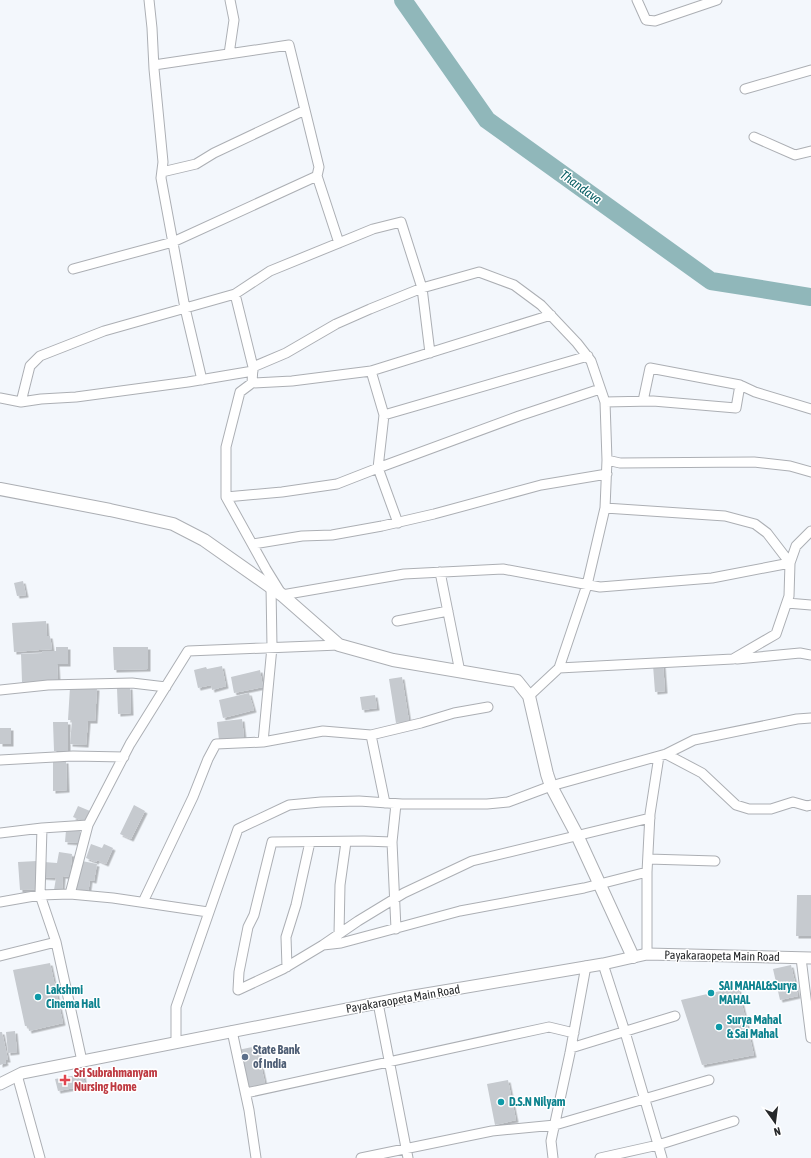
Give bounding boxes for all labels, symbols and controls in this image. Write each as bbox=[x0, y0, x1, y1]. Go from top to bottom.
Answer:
water label: Thandava bbox=[557, 167, 605, 207]
street label: Payakaraopeta Main Road bbox=[664, 948, 780, 964]
place label: SAI MAHAL&Surya MAHAL bbox=[719, 979, 797, 1007]
street label: Payakaraopeta Main Road bbox=[345, 982, 461, 1016]
place label: Lakshmi Cinema Hall bbox=[46, 983, 101, 1011]
marker: SAI MAHAL&Surya MAHAL bbox=[706, 988, 716, 998]
marker: Lakshmi Cinema Hall bbox=[33, 992, 43, 1002]
place label: Surya Mahal & Sai Mahal bbox=[727, 1013, 782, 1041]
marker: Surya Mahal & Sai Mahal bbox=[714, 1022, 724, 1032]
place label: State Bank of India bbox=[253, 1043, 301, 1071]
marker: State Bank of India bbox=[240, 1052, 250, 1062]
place label: Sri Subrahmanyam Nursing Home bbox=[74, 1066, 158, 1094]
marker: Sri Subrahmanyam Nursing Home bbox=[59, 1074, 71, 1086]
place label: D.S.N Nilyam bbox=[509, 1095, 566, 1109]
marker: D.S.N Nilyam bbox=[496, 1097, 506, 1107]
north arrow bbox=[755, 1102, 795, 1142]
text: N bbox=[773, 1125, 782, 1138]

